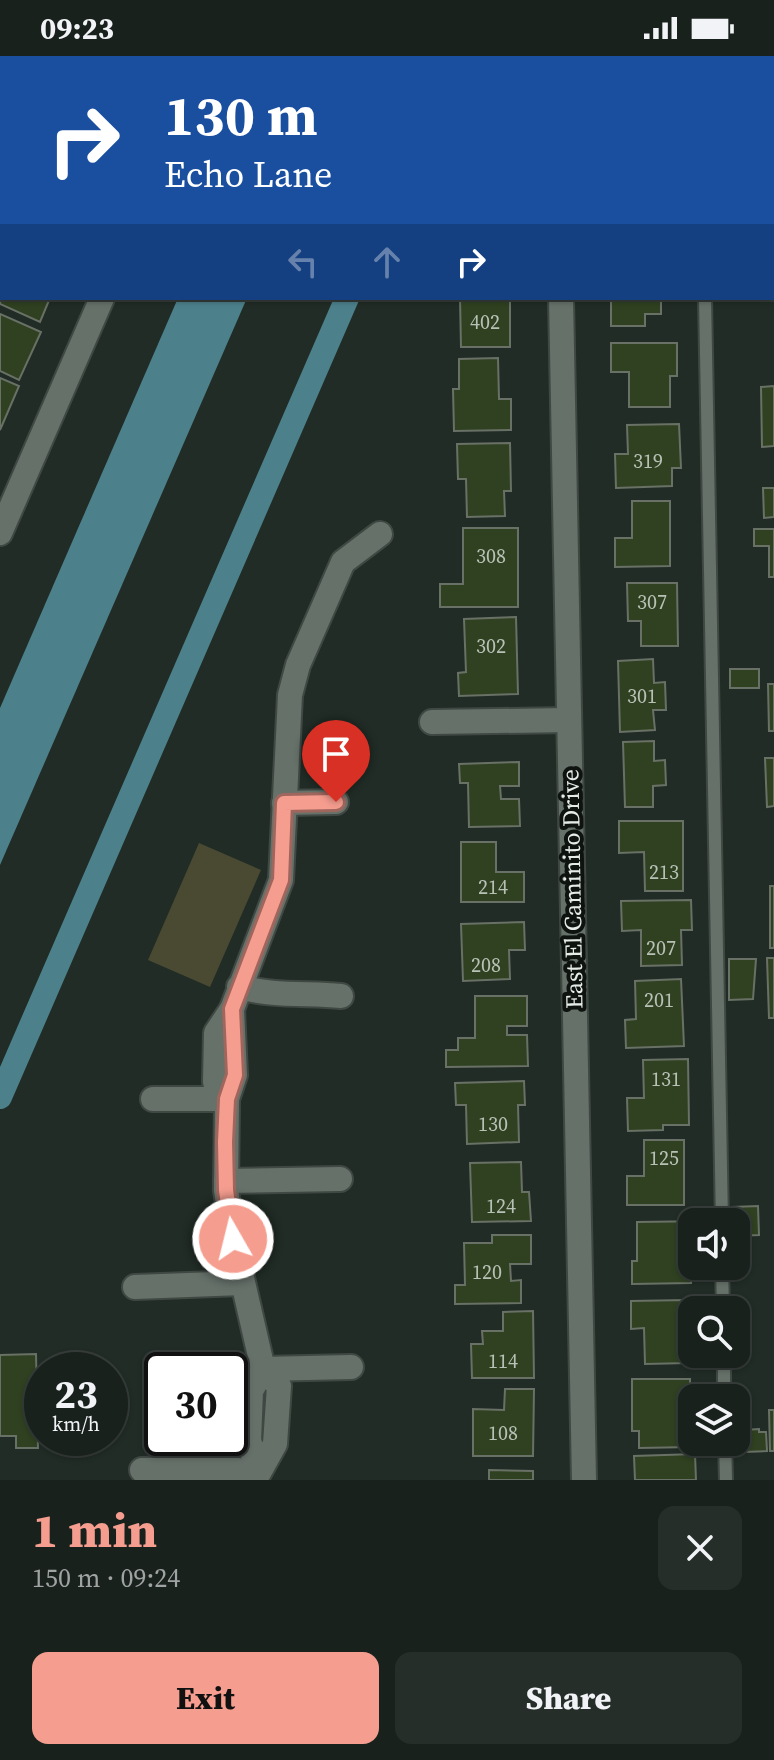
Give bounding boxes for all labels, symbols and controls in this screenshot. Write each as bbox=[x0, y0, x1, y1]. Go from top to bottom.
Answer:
text: 09:23 bbox=[40, 8, 114, 49]
text: 130 m bbox=[164, 77, 318, 154]
icon: right bbox=[32, 88, 136, 192]
text: Echo Lane bbox=[164, 150, 332, 199]
icon: left bbox=[281, 240, 325, 284]
icon: ahead bbox=[365, 240, 409, 284]
icon: right bbox=[449, 240, 493, 284]
house number: 402 bbox=[470, 308, 500, 336]
house number: 319 bbox=[633, 447, 663, 475]
house number: 308 bbox=[476, 542, 506, 570]
house number: 307 bbox=[637, 588, 667, 616]
house number: 302 bbox=[476, 632, 506, 660]
house number: 301 bbox=[627, 682, 657, 710]
pin bbox=[302, 720, 370, 802]
icon: arrive bbox=[314, 732, 358, 776]
street label: East El Caminito Drive bbox=[553, 769, 591, 1009]
house number: 213 bbox=[649, 858, 679, 886]
house number: 214 bbox=[478, 873, 508, 901]
house number: 207 bbox=[646, 934, 676, 962]
house number: 208 bbox=[471, 951, 501, 979]
house number: 201 bbox=[644, 986, 674, 1014]
house number: 131 bbox=[651, 1065, 681, 1093]
house number: 130 bbox=[478, 1110, 508, 1138]
house number: 125 bbox=[649, 1144, 679, 1172]
house number: 124 bbox=[486, 1192, 516, 1220]
position arrow bbox=[191, 1197, 275, 1281]
map controls bbox=[678, 1208, 750, 1456]
button: sound bbox=[678, 1208, 750, 1280]
house number: 120 bbox=[472, 1258, 502, 1286]
button: search bbox=[678, 1296, 750, 1368]
house number: 114 bbox=[488, 1347, 518, 1375]
speed limit sign: 30 bbox=[144, 1352, 248, 1456]
text: 23 bbox=[54, 1367, 98, 1421]
button: layers bbox=[678, 1384, 750, 1456]
text: km/h bbox=[52, 1410, 100, 1438]
house number: 108 bbox=[488, 1419, 518, 1447]
text: 1 min bbox=[32, 1497, 157, 1563]
button: close bbox=[658, 1506, 742, 1590]
text: 150 m · 09:24 bbox=[32, 1560, 180, 1596]
button: Exit bbox=[32, 1652, 379, 1744]
button: Share bbox=[395, 1652, 742, 1744]

